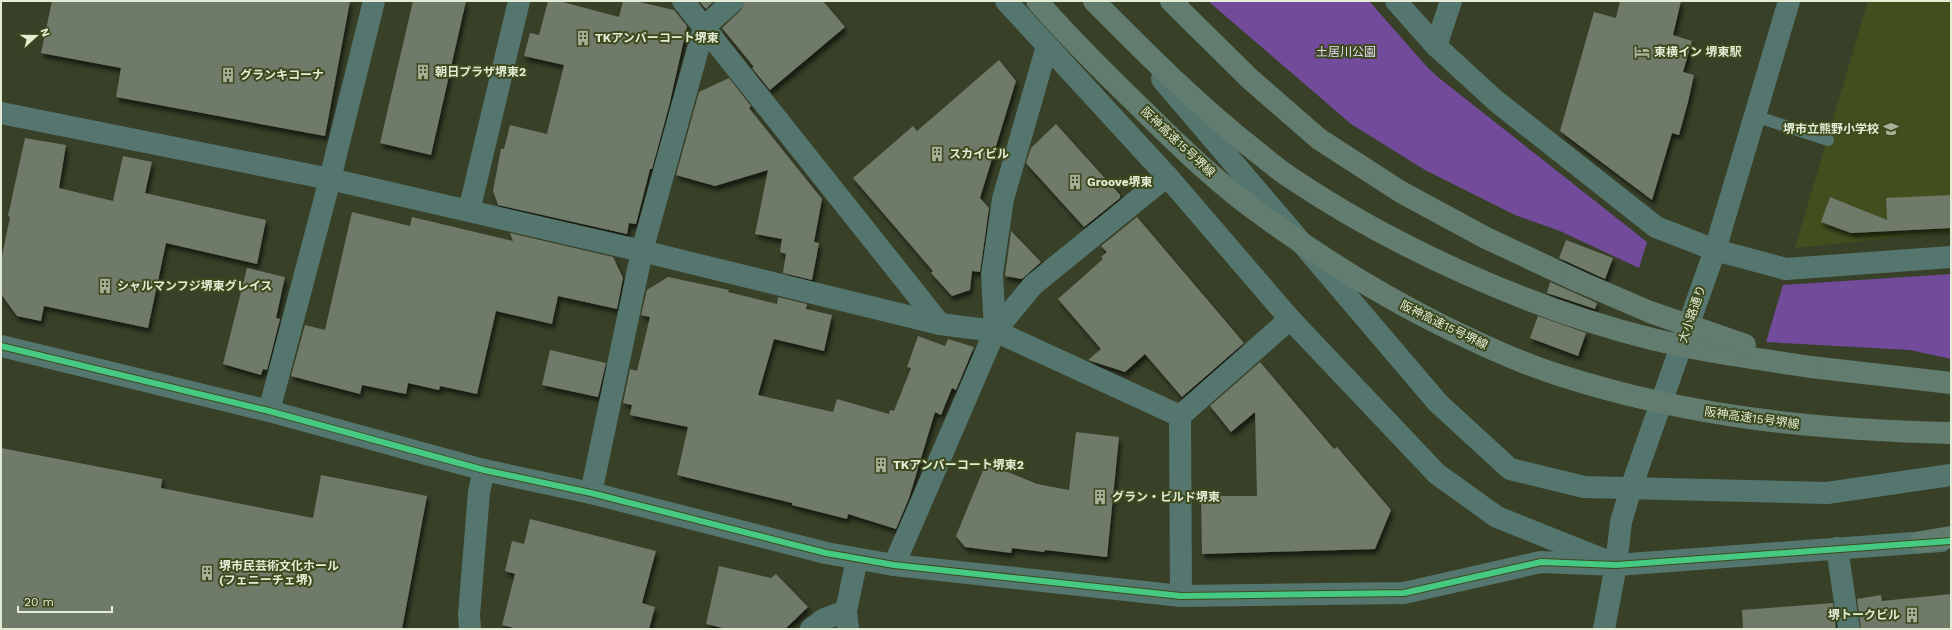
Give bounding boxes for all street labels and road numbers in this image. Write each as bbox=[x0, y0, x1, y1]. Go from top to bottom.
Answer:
street label: 阪神高速15号堺線 bbox=[1138, 104, 1218, 180]
street label: 大小路通り bbox=[1676, 283, 1708, 345]
street label: 阪神高速15号堺線 bbox=[1398, 298, 1490, 352]
street label: 阪神高速15号堺線 bbox=[1704, 404, 1800, 432]

